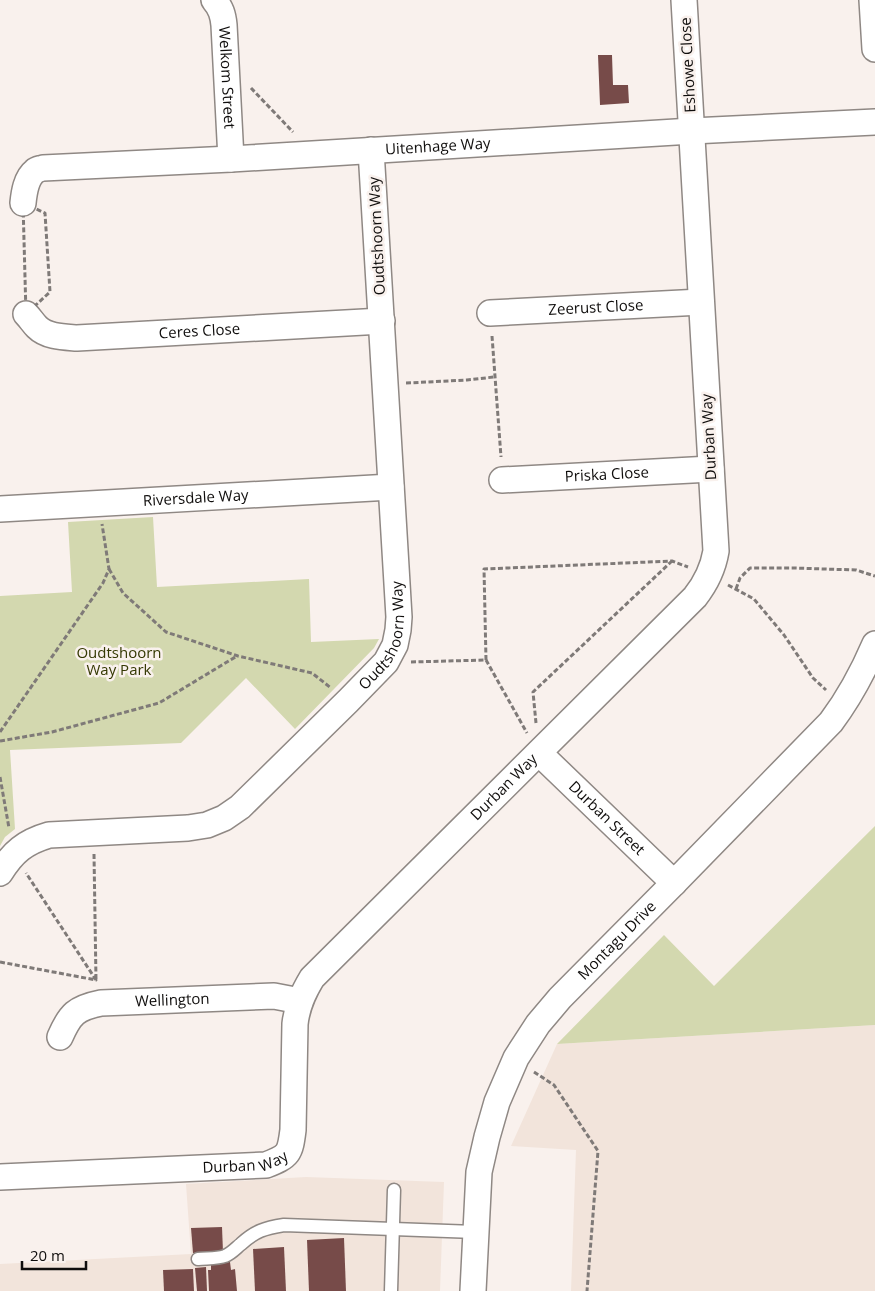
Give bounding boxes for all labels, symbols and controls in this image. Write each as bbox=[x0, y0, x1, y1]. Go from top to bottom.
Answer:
street label: Eshowe Close bbox=[675, 17, 699, 113]
street label: Welkom Street bbox=[215, 26, 240, 129]
street label: Uitenhage Way bbox=[384, 132, 491, 159]
street label: Oudtshoorn Way bbox=[363, 176, 389, 296]
street label: Zeerust Close bbox=[548, 294, 644, 319]
street label: Ceres Close bbox=[158, 318, 241, 342]
street label: Durban Way bbox=[696, 393, 720, 481]
street label: Priska Close bbox=[564, 461, 649, 486]
street label: Riversdale Way bbox=[142, 484, 249, 510]
street label: Oudtshoorn Way bbox=[354, 580, 408, 693]
park label: Oudtshoorn Way Park bbox=[76, 642, 162, 679]
street label: Durban Way bbox=[465, 748, 541, 824]
street label: Durban Street bbox=[565, 776, 650, 859]
street label: Montagu Drive bbox=[573, 896, 660, 984]
street label: Wellington bbox=[135, 988, 210, 1011]
street label: Durban Way bbox=[202, 1145, 292, 1177]
scale bar bbox=[22, 1238, 86, 1270]
text: 20 m bbox=[30, 1245, 65, 1265]

